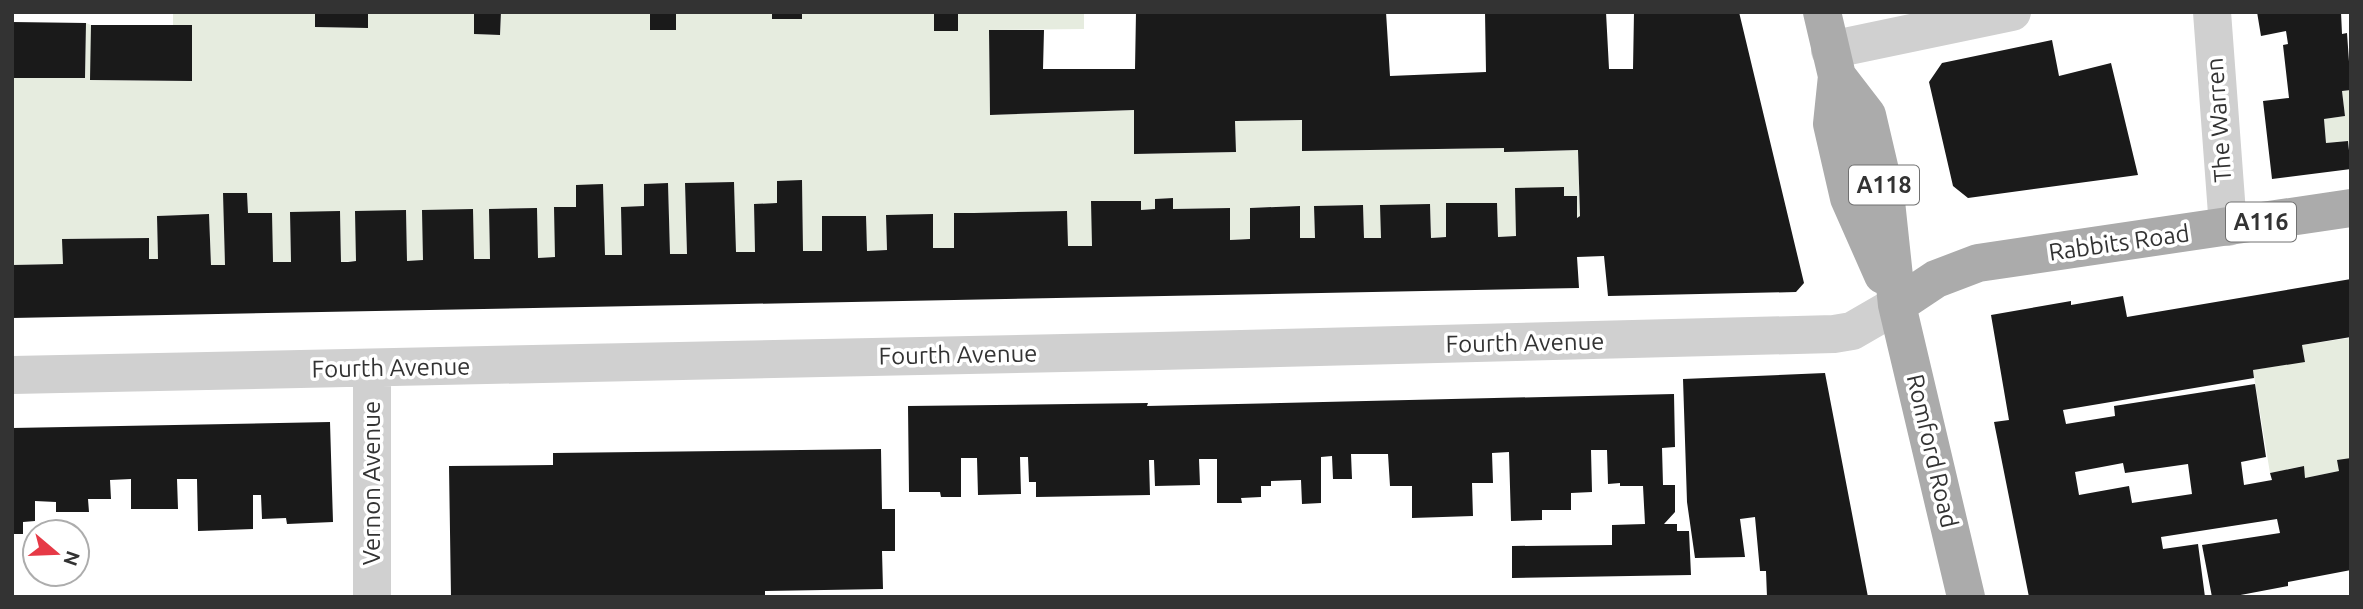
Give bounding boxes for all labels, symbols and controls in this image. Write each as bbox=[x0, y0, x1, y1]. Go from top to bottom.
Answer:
street label: The Warren bbox=[2201, 57, 2236, 183]
road number: A118 bbox=[1849, 166, 1919, 204]
road number: A116 bbox=[2226, 202, 2296, 242]
street label: Rabbits Road bbox=[2047, 219, 2191, 266]
street label: Fourth Avenue bbox=[1445, 328, 1605, 357]
street label: Fourth Avenue bbox=[878, 340, 1038, 369]
street label: Fourth Avenue bbox=[311, 353, 471, 382]
street label: Romford Road bbox=[1902, 371, 1963, 530]
street label: Vernon Avenue bbox=[358, 401, 385, 565]
north arrow bbox=[21, 518, 91, 588]
text: N bbox=[59, 548, 85, 569]

